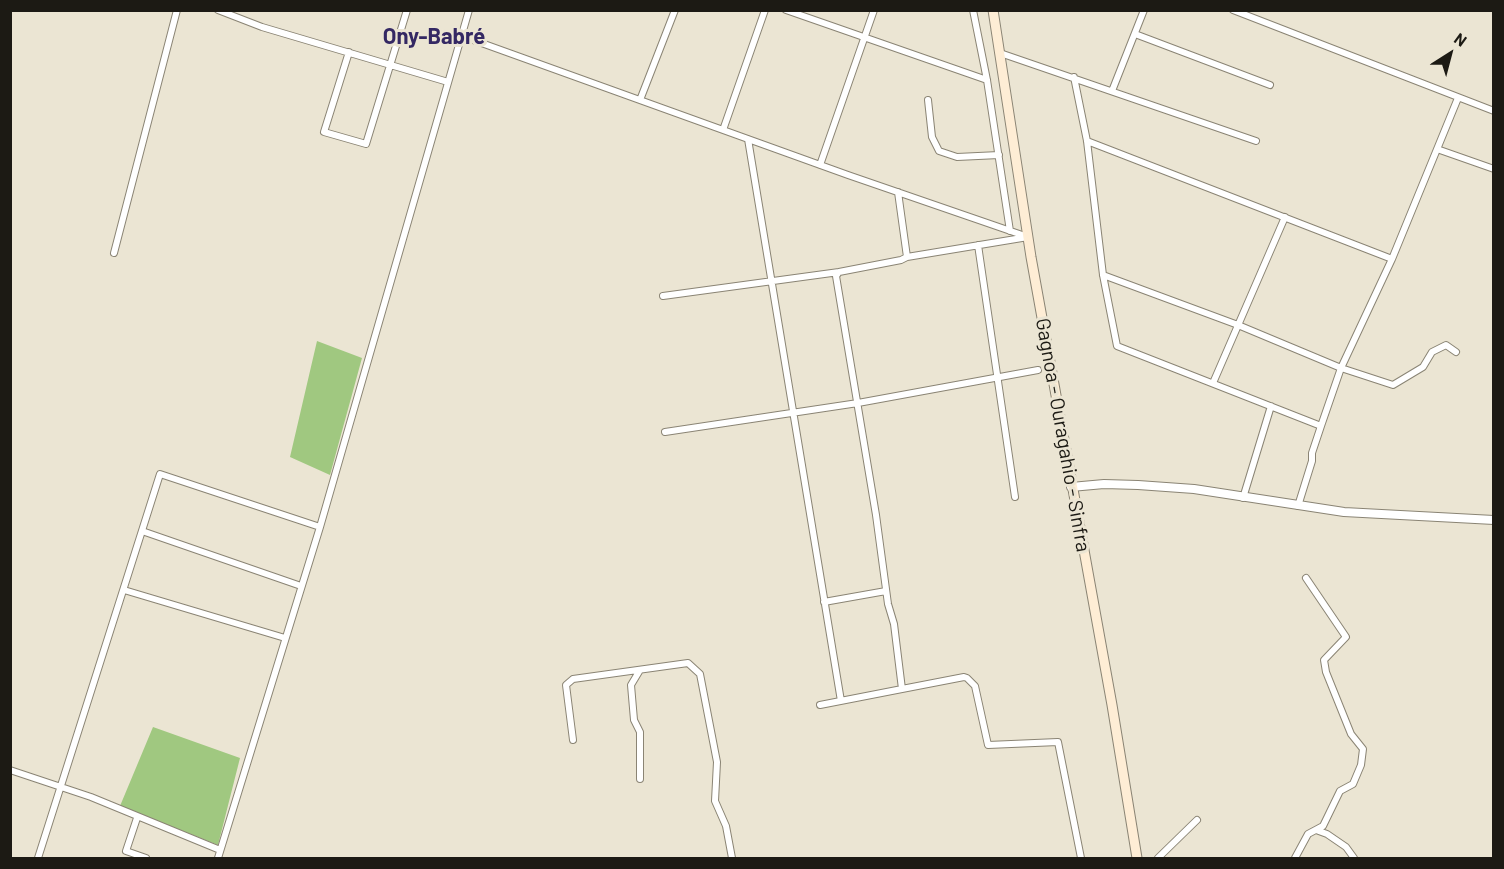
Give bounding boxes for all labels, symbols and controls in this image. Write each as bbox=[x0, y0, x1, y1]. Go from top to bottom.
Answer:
district label: Ony-Babré bbox=[383, 24, 485, 50]
north arrow bbox=[1420, 24, 1480, 84]
text: N bbox=[1451, 28, 1471, 50]
street label: Gagnoa - Ouragahio - Sinfra bbox=[1031, 316, 1095, 554]

